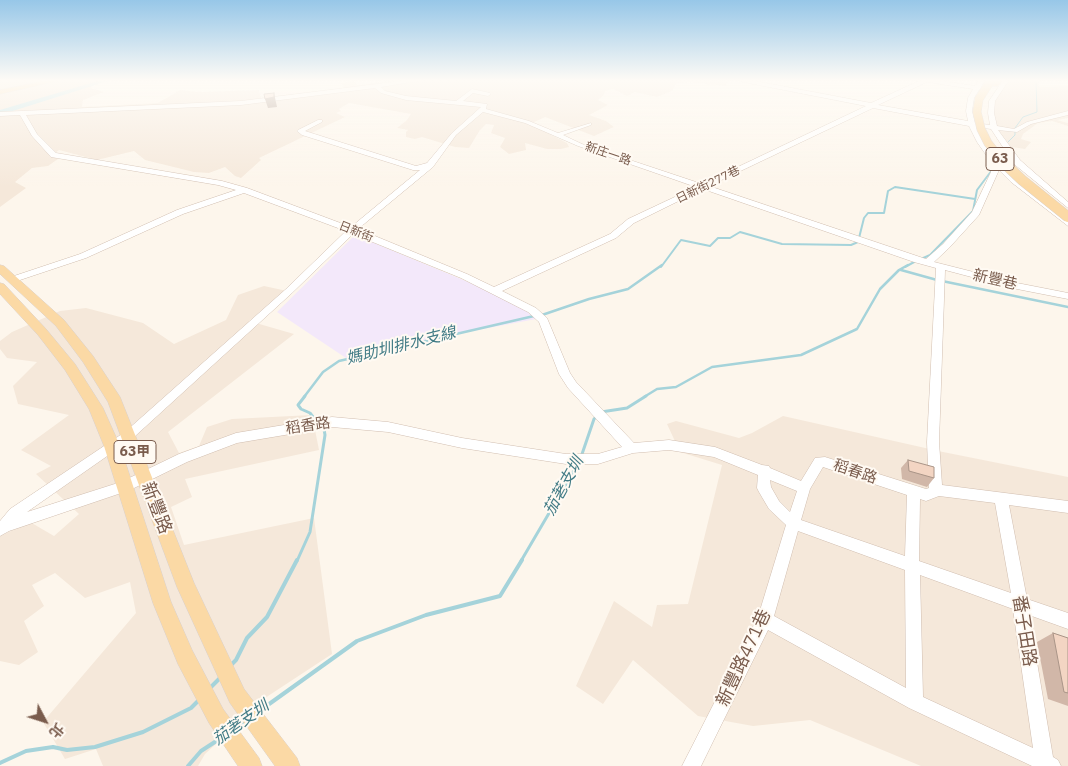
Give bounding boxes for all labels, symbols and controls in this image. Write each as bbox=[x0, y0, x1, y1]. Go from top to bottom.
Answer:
street label: 新庄一路 bbox=[583, 139, 633, 169]
road number: 63 bbox=[986, 148, 1014, 170]
street label: 日新街277巷 bbox=[674, 163, 742, 207]
street label: 日新街 bbox=[337, 219, 375, 245]
street label: 新豐巷 bbox=[971, 266, 1019, 294]
water label: 媽助圳排水支線 bbox=[344, 323, 458, 369]
street label: 稻香路 bbox=[284, 414, 332, 438]
road number: 63甲 bbox=[114, 441, 156, 464]
water label: 茄荖支圳 bbox=[540, 453, 588, 519]
street label: 稻春路 bbox=[831, 456, 879, 488]
street label: 新豐路 bbox=[136, 479, 176, 537]
street label: 番子田路 bbox=[1008, 594, 1040, 668]
street label: 新豐路471巷 bbox=[712, 606, 776, 710]
north arrow bbox=[20, 696, 70, 746]
water label: 茄荖支圳 bbox=[209, 697, 273, 749]
text: 北 bbox=[45, 719, 68, 742]

